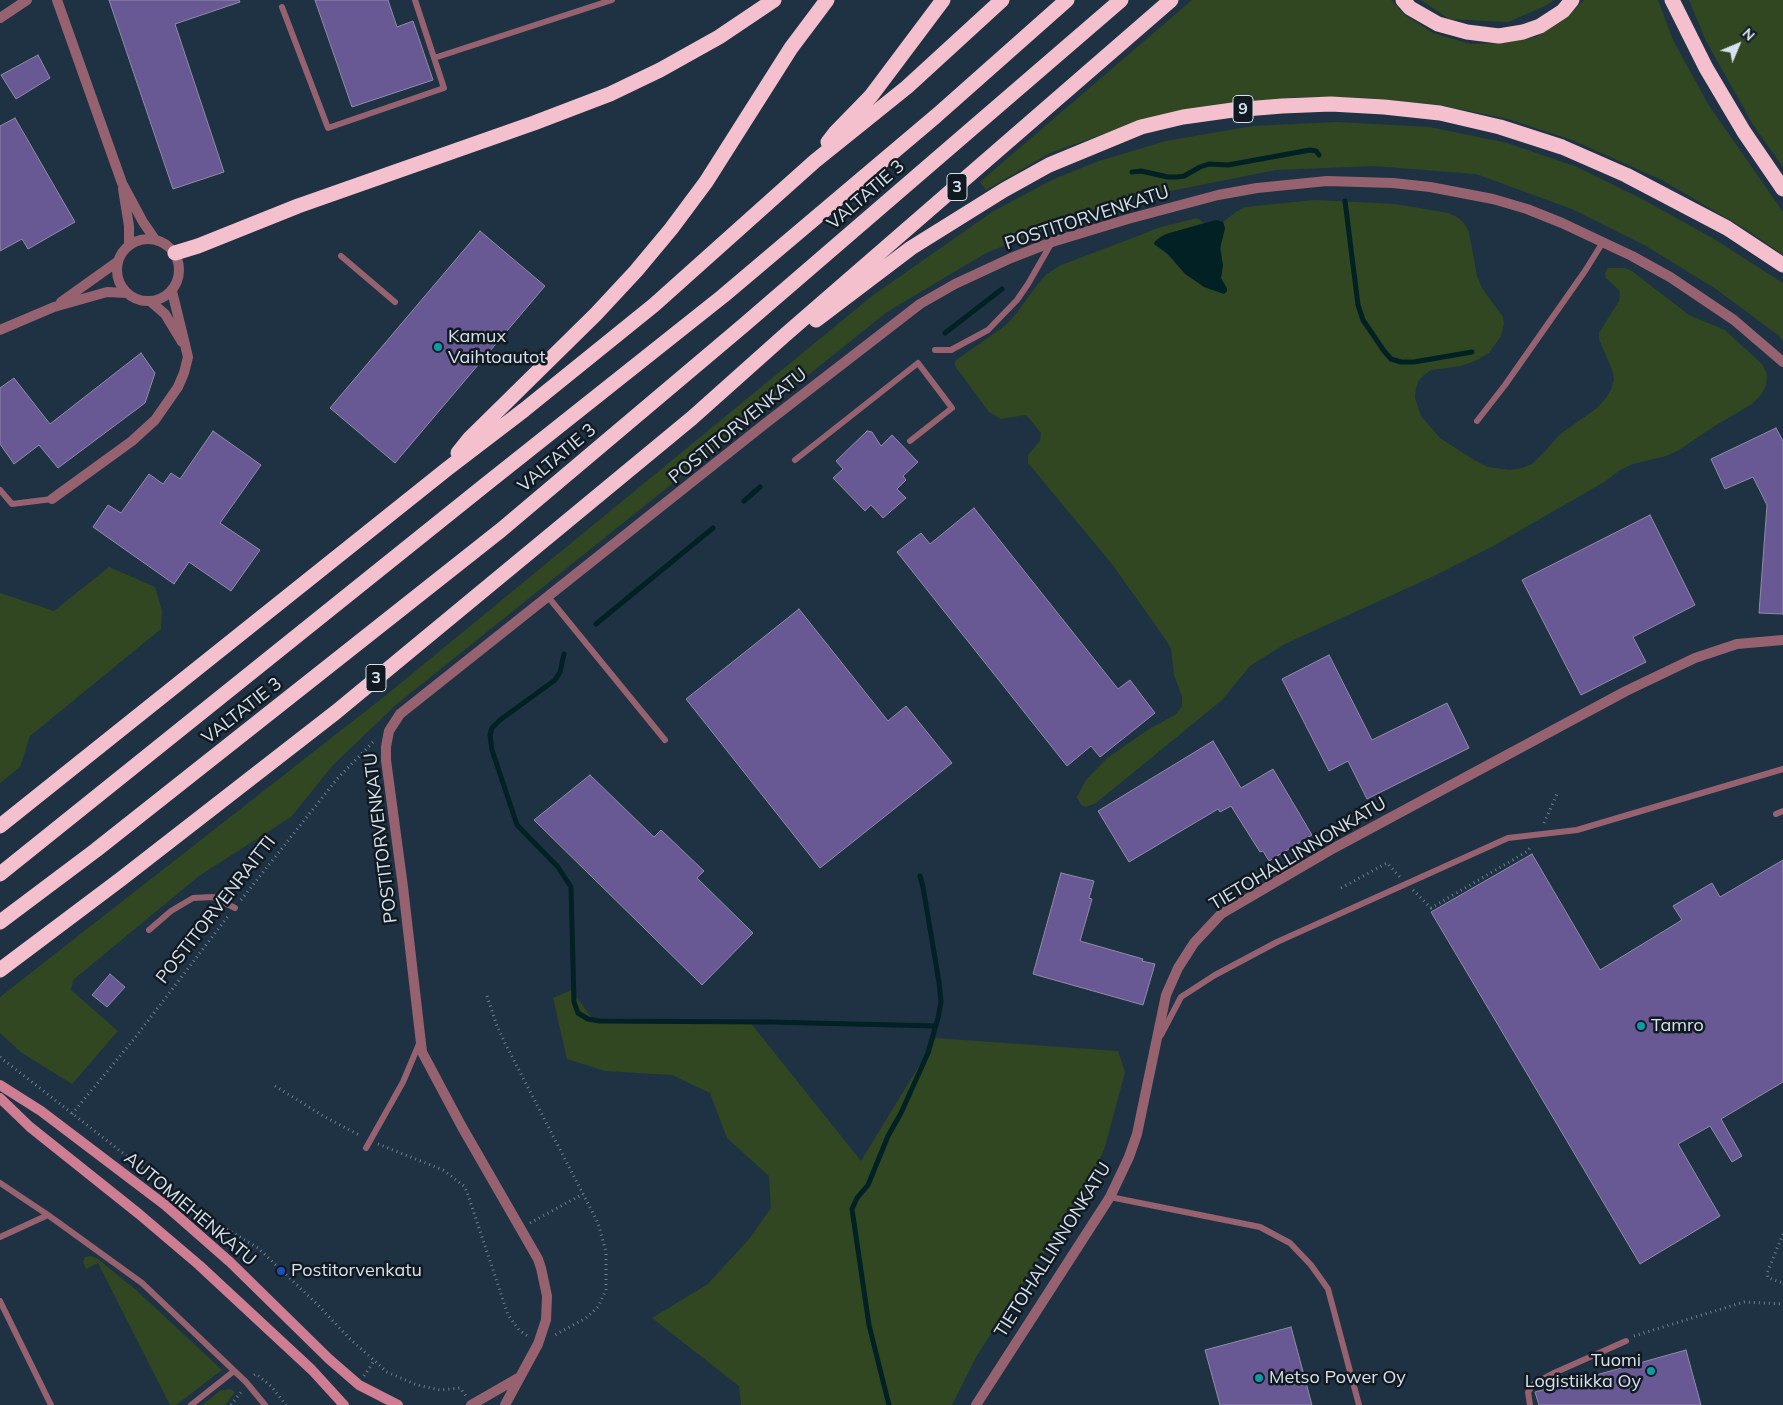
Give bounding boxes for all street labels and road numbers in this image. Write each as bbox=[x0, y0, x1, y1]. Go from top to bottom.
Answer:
road number: 9 bbox=[1233, 96, 1253, 122]
street label: VALTATIE 3 bbox=[823, 156, 909, 234]
road number: 3 bbox=[947, 173, 967, 200]
street label: POSTITORVENKATU bbox=[1002, 181, 1172, 255]
street label: POSTITORVENKATU bbox=[665, 364, 811, 488]
street label: VALTATIE 3 bbox=[514, 419, 600, 497]
road number: 3 bbox=[366, 664, 386, 691]
street label: VALTATIE 3 bbox=[198, 673, 286, 749]
street label: POSTITORVENKATU bbox=[360, 752, 402, 924]
street label: TIETOHALLINNONKATU bbox=[1206, 793, 1390, 915]
street label: POSTITORVENRAITTI bbox=[152, 832, 280, 988]
street label: AUTOMIEHENKATU bbox=[120, 1148, 260, 1270]
street label: TIETOHALLINNONKATU bbox=[990, 1159, 1116, 1341]

